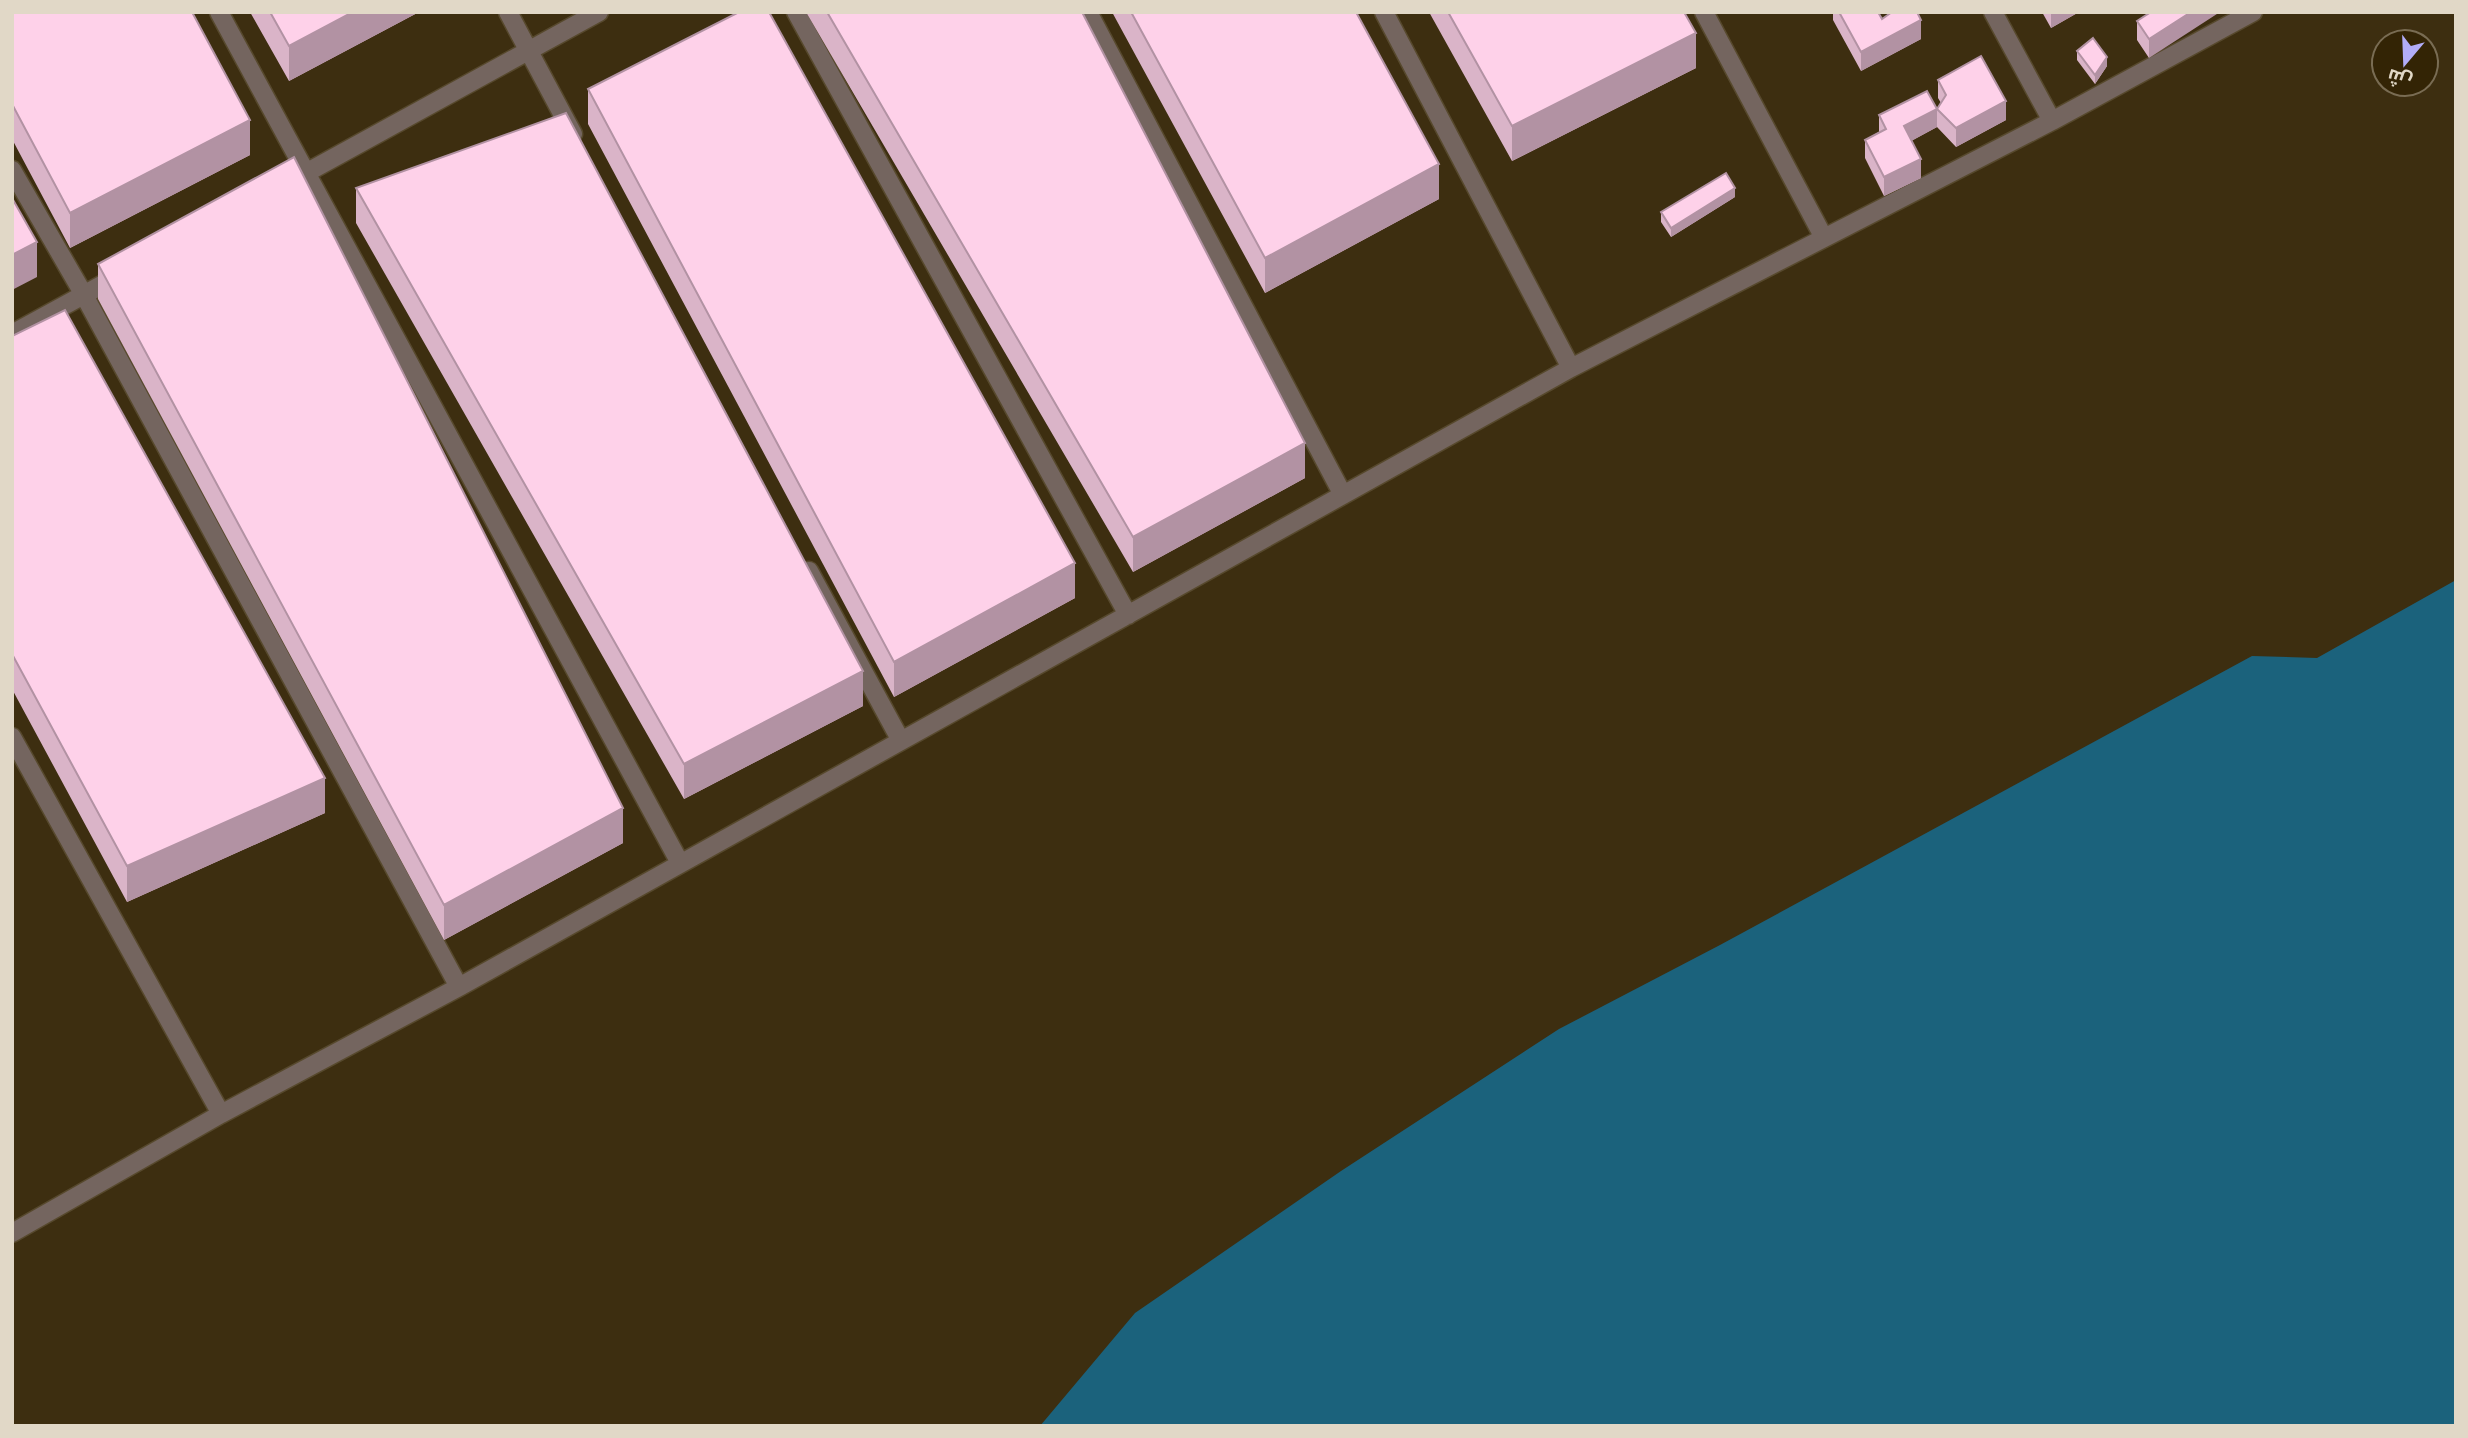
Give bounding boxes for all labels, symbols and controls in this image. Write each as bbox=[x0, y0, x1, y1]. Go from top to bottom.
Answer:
north arrow bbox=[2370, 28, 2440, 98]
text: ش bbox=[2384, 64, 2415, 93]

